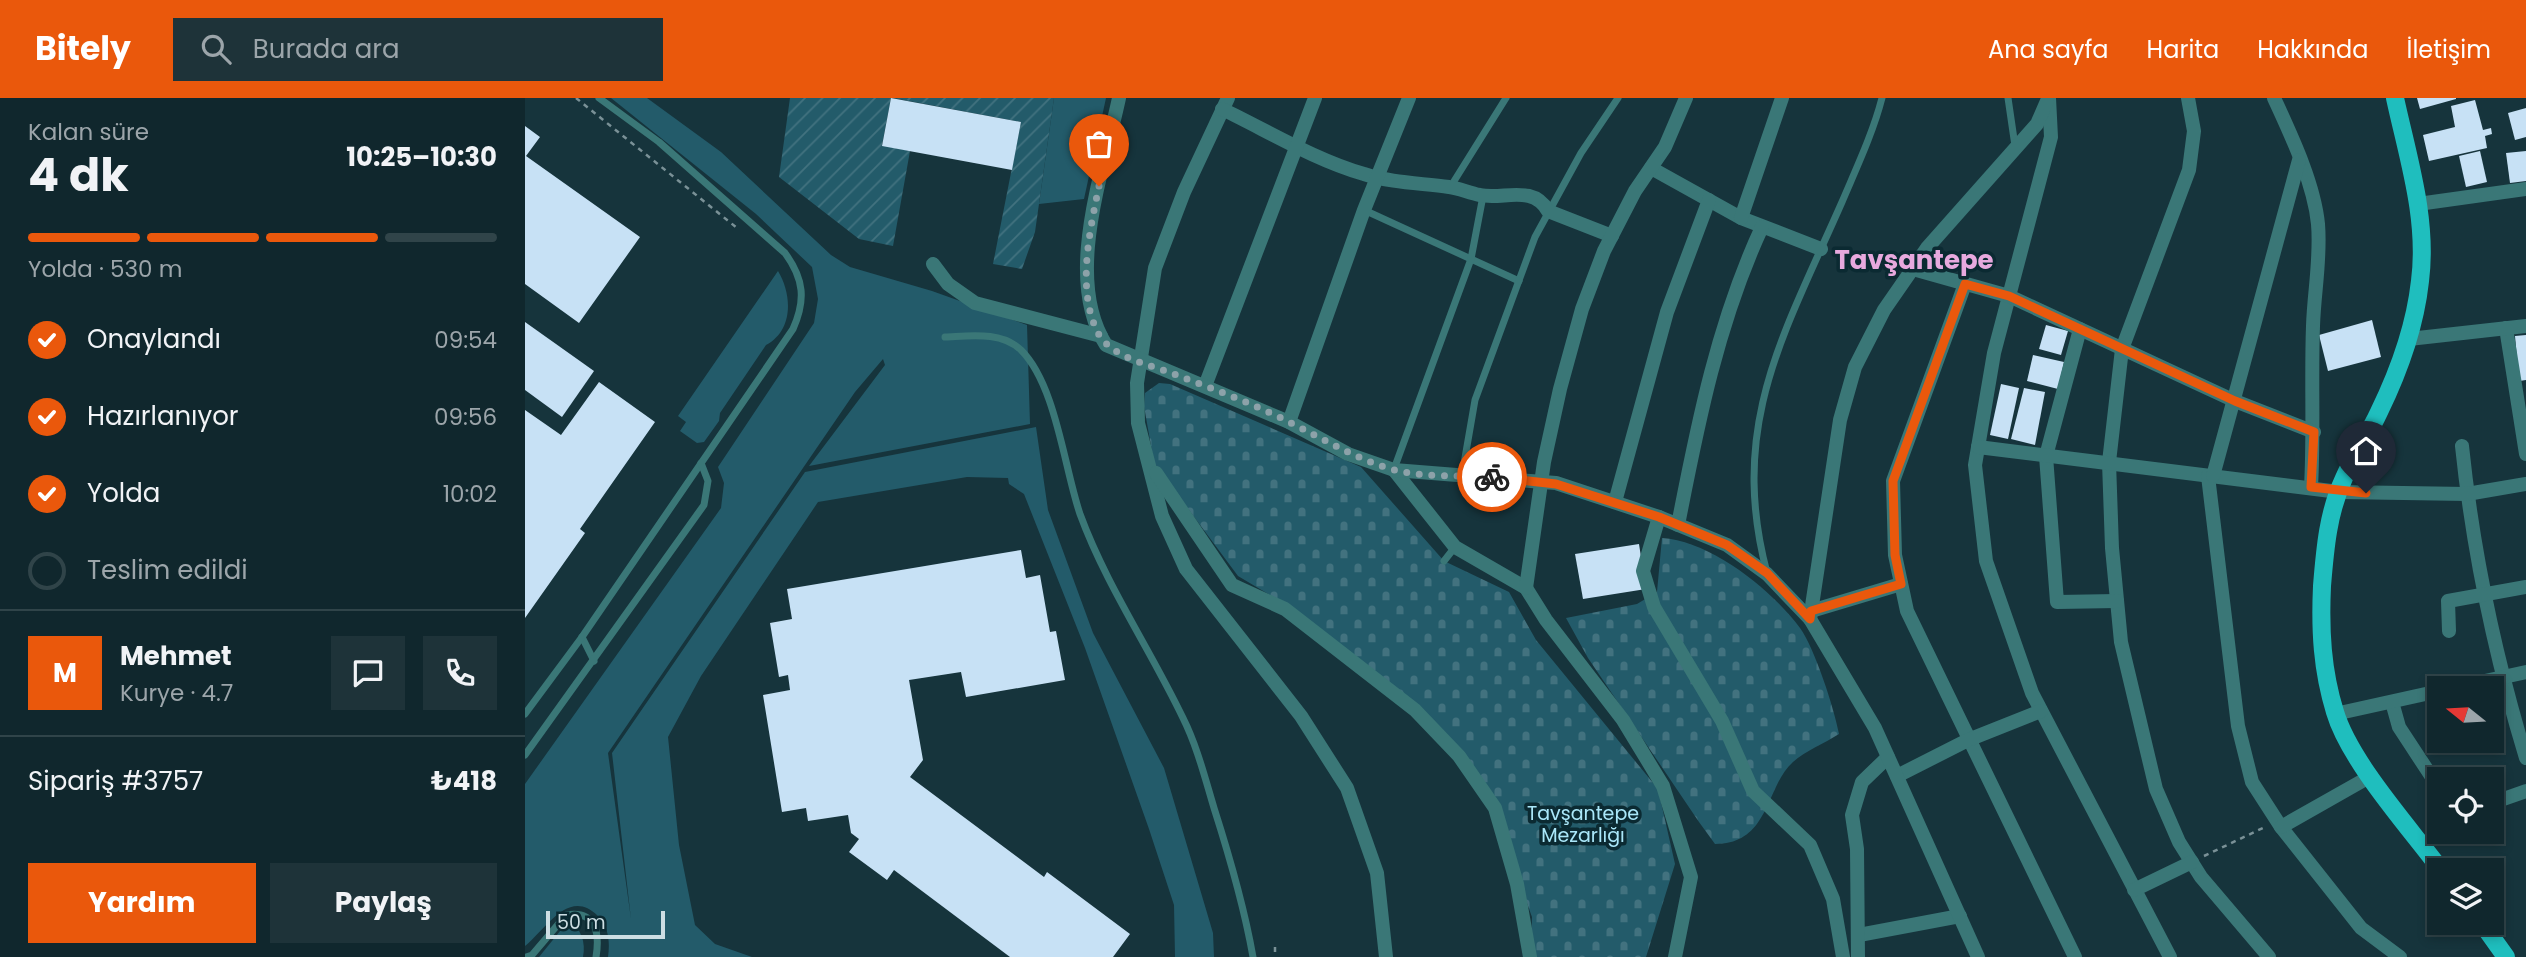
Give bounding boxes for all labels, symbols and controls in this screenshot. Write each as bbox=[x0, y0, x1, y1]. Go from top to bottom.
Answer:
search box bbox=[173, 18, 663, 81]
text: Bitely bbox=[35, 25, 131, 72]
icon: search bbox=[197, 30, 235, 68]
text: Burada ara bbox=[253, 31, 400, 67]
text: Ana sayfa bbox=[1988, 33, 2109, 66]
text: Harita bbox=[2147, 33, 2219, 66]
text: Hakkında bbox=[2257, 33, 2369, 66]
text: İletişim bbox=[2407, 33, 2491, 66]
pin bbox=[1069, 114, 1129, 186]
text: Kalan süre bbox=[28, 116, 149, 148]
icon: bag bbox=[1080, 125, 1118, 163]
text: 10:25–10:30 bbox=[346, 139, 497, 175]
text: 4 dk bbox=[28, 143, 129, 207]
district label: Tavşantepe bbox=[1834, 242, 1994, 278]
text: Yolda · 530 m bbox=[28, 253, 182, 285]
icon: check bbox=[28, 321, 66, 359]
text: Onaylandı bbox=[87, 321, 221, 357]
text: 09:54 bbox=[434, 324, 497, 356]
icon: check bbox=[28, 398, 66, 436]
text: Hazırlanıyor bbox=[87, 398, 238, 434]
text: 09:56 bbox=[434, 401, 497, 433]
pin bbox=[2336, 421, 2396, 493]
icon: home bbox=[2347, 432, 2385, 470]
courier bbox=[1457, 442, 1527, 512]
icon: bike bbox=[1473, 458, 1511, 496]
icon: check bbox=[28, 475, 66, 513]
text: Yolda bbox=[87, 475, 160, 511]
text: 10:02 bbox=[443, 478, 497, 510]
text: Teslim edildi bbox=[87, 552, 248, 588]
button: chat bbox=[331, 636, 405, 710]
button: phone bbox=[423, 636, 497, 710]
text: Mehmet bbox=[120, 638, 232, 674]
text: M bbox=[53, 655, 77, 691]
north arrow bbox=[2427, 676, 2504, 752]
map controls bbox=[2427, 676, 2504, 935]
text: Kurye · 4.7 bbox=[120, 677, 233, 709]
text: Sipariş #3757 bbox=[28, 763, 203, 799]
text: ₺418 bbox=[431, 763, 497, 799]
button: locate bbox=[2427, 767, 2504, 844]
park label: Tavşantepe Mezarlığı bbox=[1527, 800, 1639, 849]
button: layers bbox=[2427, 858, 2504, 935]
button: Yardım bbox=[28, 863, 256, 943]
button: Paylaş bbox=[270, 863, 497, 943]
scale bar bbox=[546, 908, 665, 940]
text: 50 m bbox=[557, 909, 606, 936]

